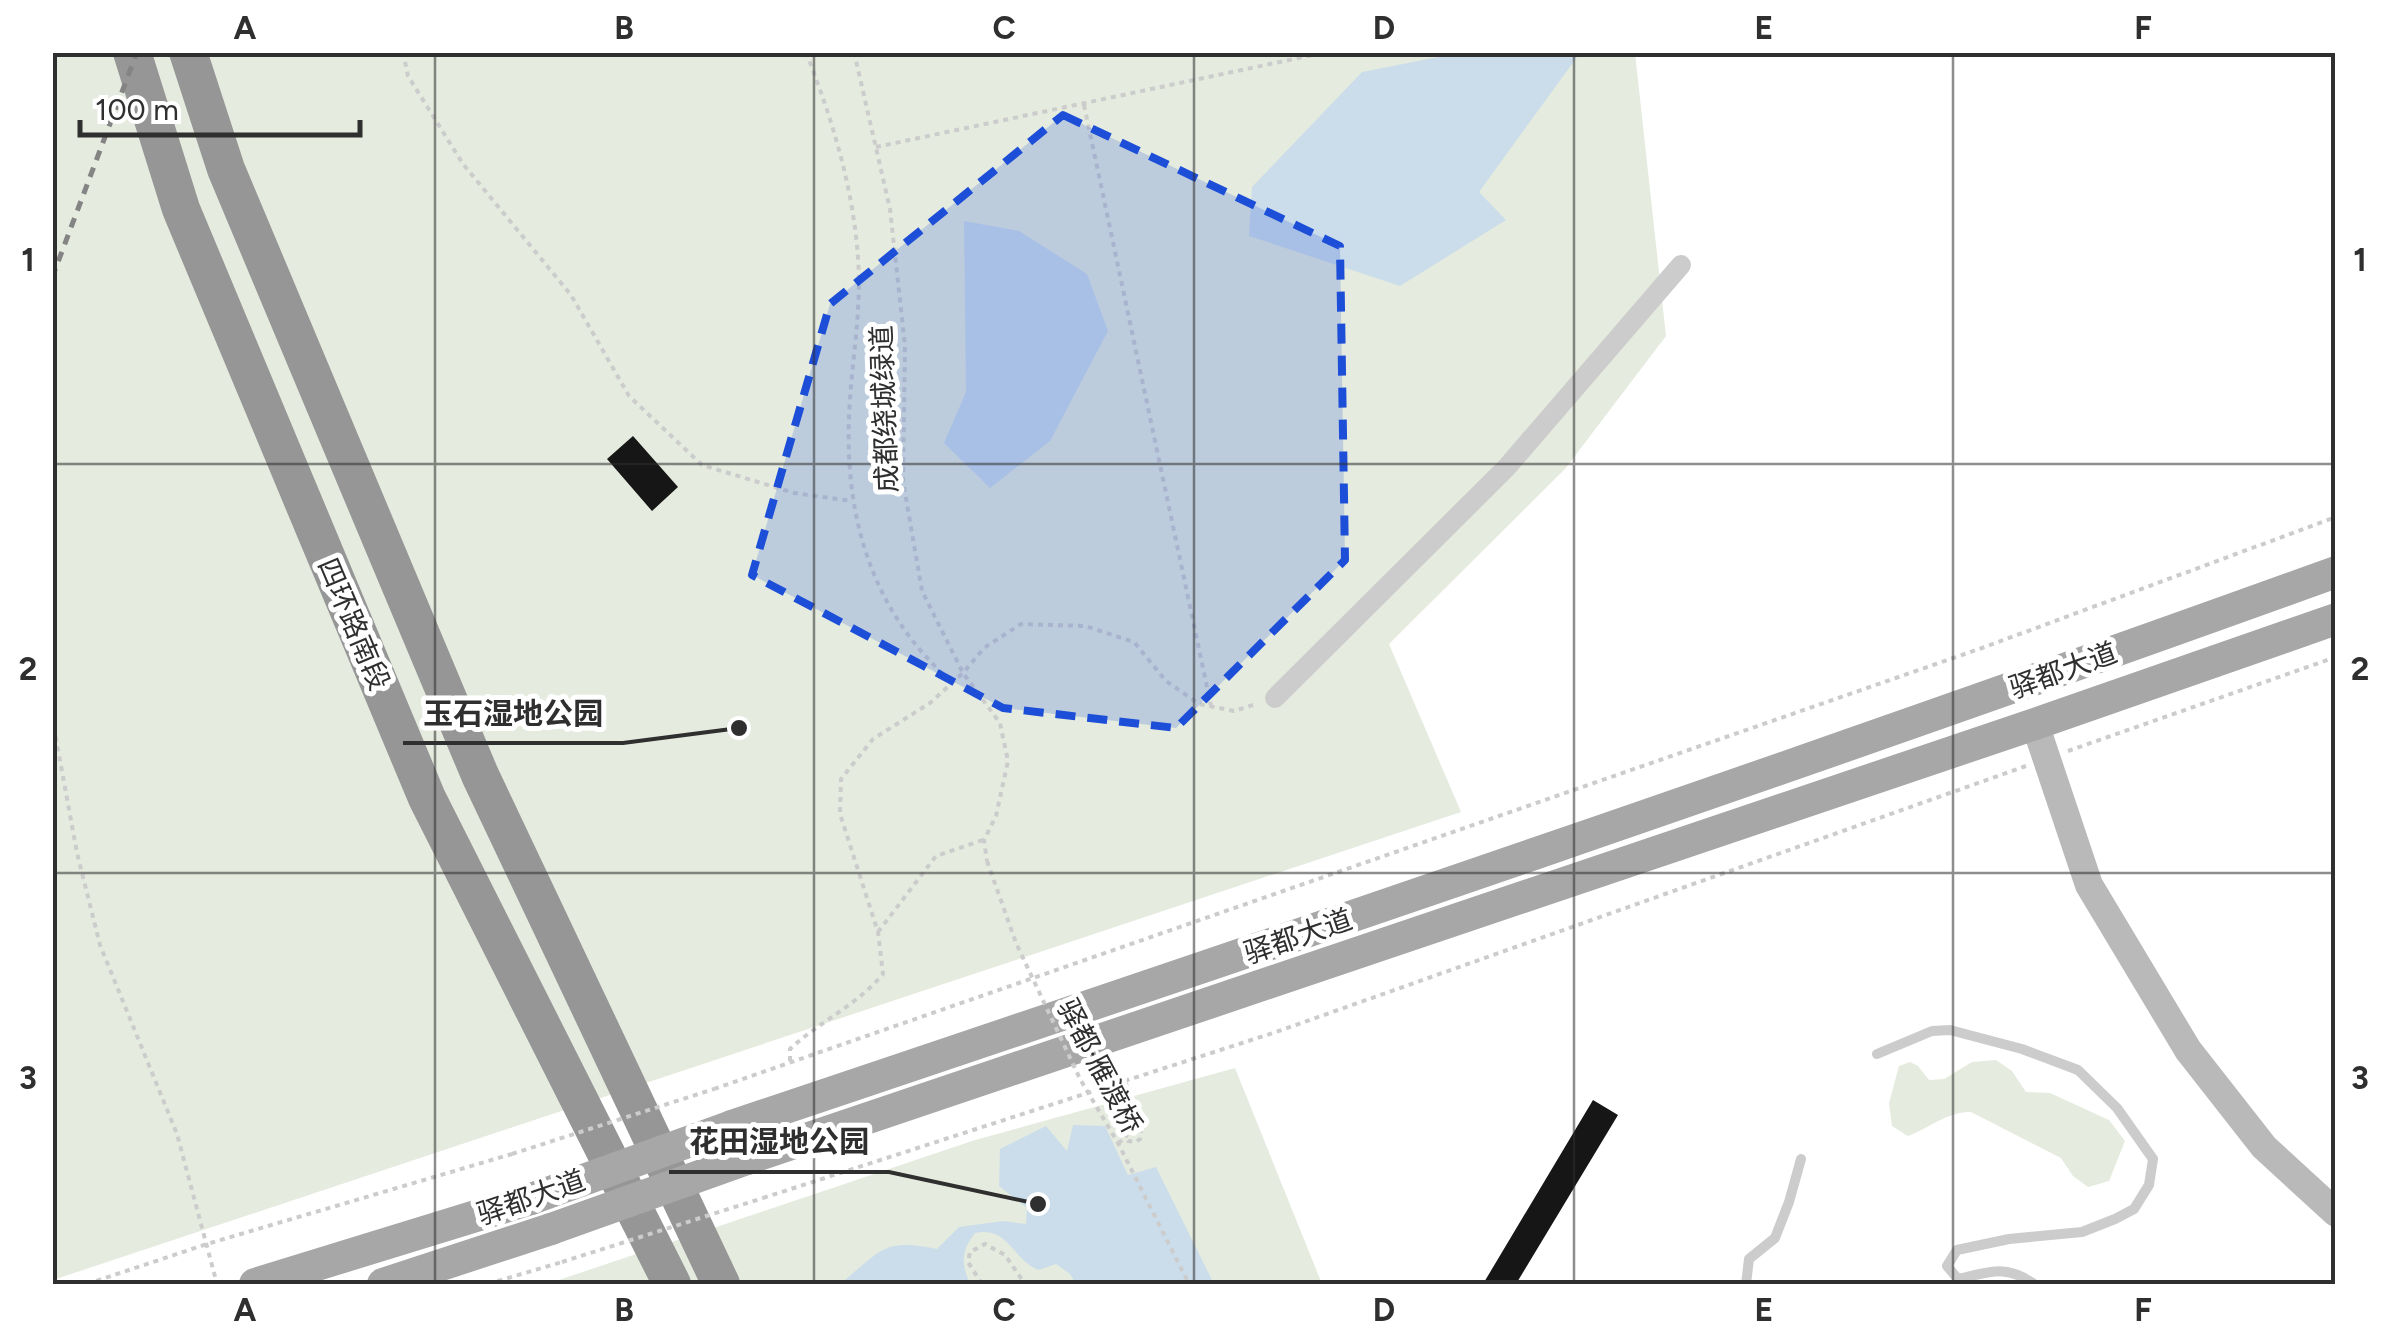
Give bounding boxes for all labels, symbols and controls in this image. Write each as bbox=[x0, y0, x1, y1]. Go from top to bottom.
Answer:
text: A bbox=[234, 9, 257, 47]
text: B bbox=[614, 9, 634, 47]
text: C bbox=[992, 9, 1016, 47]
text: D bbox=[1373, 9, 1395, 47]
text: E bbox=[1755, 9, 1773, 47]
text: F bbox=[2134, 9, 2152, 47]
scale bar bbox=[80, 75, 360, 137]
text: 100 m bbox=[95, 91, 179, 128]
text: 1 bbox=[21, 241, 35, 279]
text: 1 bbox=[2353, 241, 2367, 279]
street label: 成都绕城绿道 bbox=[864, 324, 904, 494]
street label: 四环路南段 bbox=[311, 553, 397, 695]
street label: 驿都大道 bbox=[2005, 635, 2121, 705]
text: 2 bbox=[19, 650, 37, 688]
text: 2 bbox=[2351, 650, 2369, 688]
callout: 玉石湿地公园 bbox=[403, 683, 623, 743]
text: 玉石湿地公园 bbox=[423, 695, 603, 732]
street label: 驿都大道 bbox=[1240, 902, 1356, 970]
street label: 驿都·雁渡桥 bbox=[1050, 993, 1150, 1139]
text: 3 bbox=[19, 1059, 37, 1097]
text: 3 bbox=[2351, 1059, 2369, 1097]
callout: 花田湿地公园 bbox=[669, 1112, 889, 1172]
text: 花田湿地公园 bbox=[689, 1123, 869, 1160]
street label: 驿都大道 bbox=[473, 1163, 589, 1231]
text: A bbox=[234, 1291, 257, 1329]
text: B bbox=[614, 1291, 634, 1329]
text: C bbox=[992, 1291, 1016, 1329]
text: D bbox=[1373, 1291, 1395, 1329]
text: E bbox=[1755, 1291, 1773, 1329]
text: F bbox=[2134, 1291, 2152, 1329]

